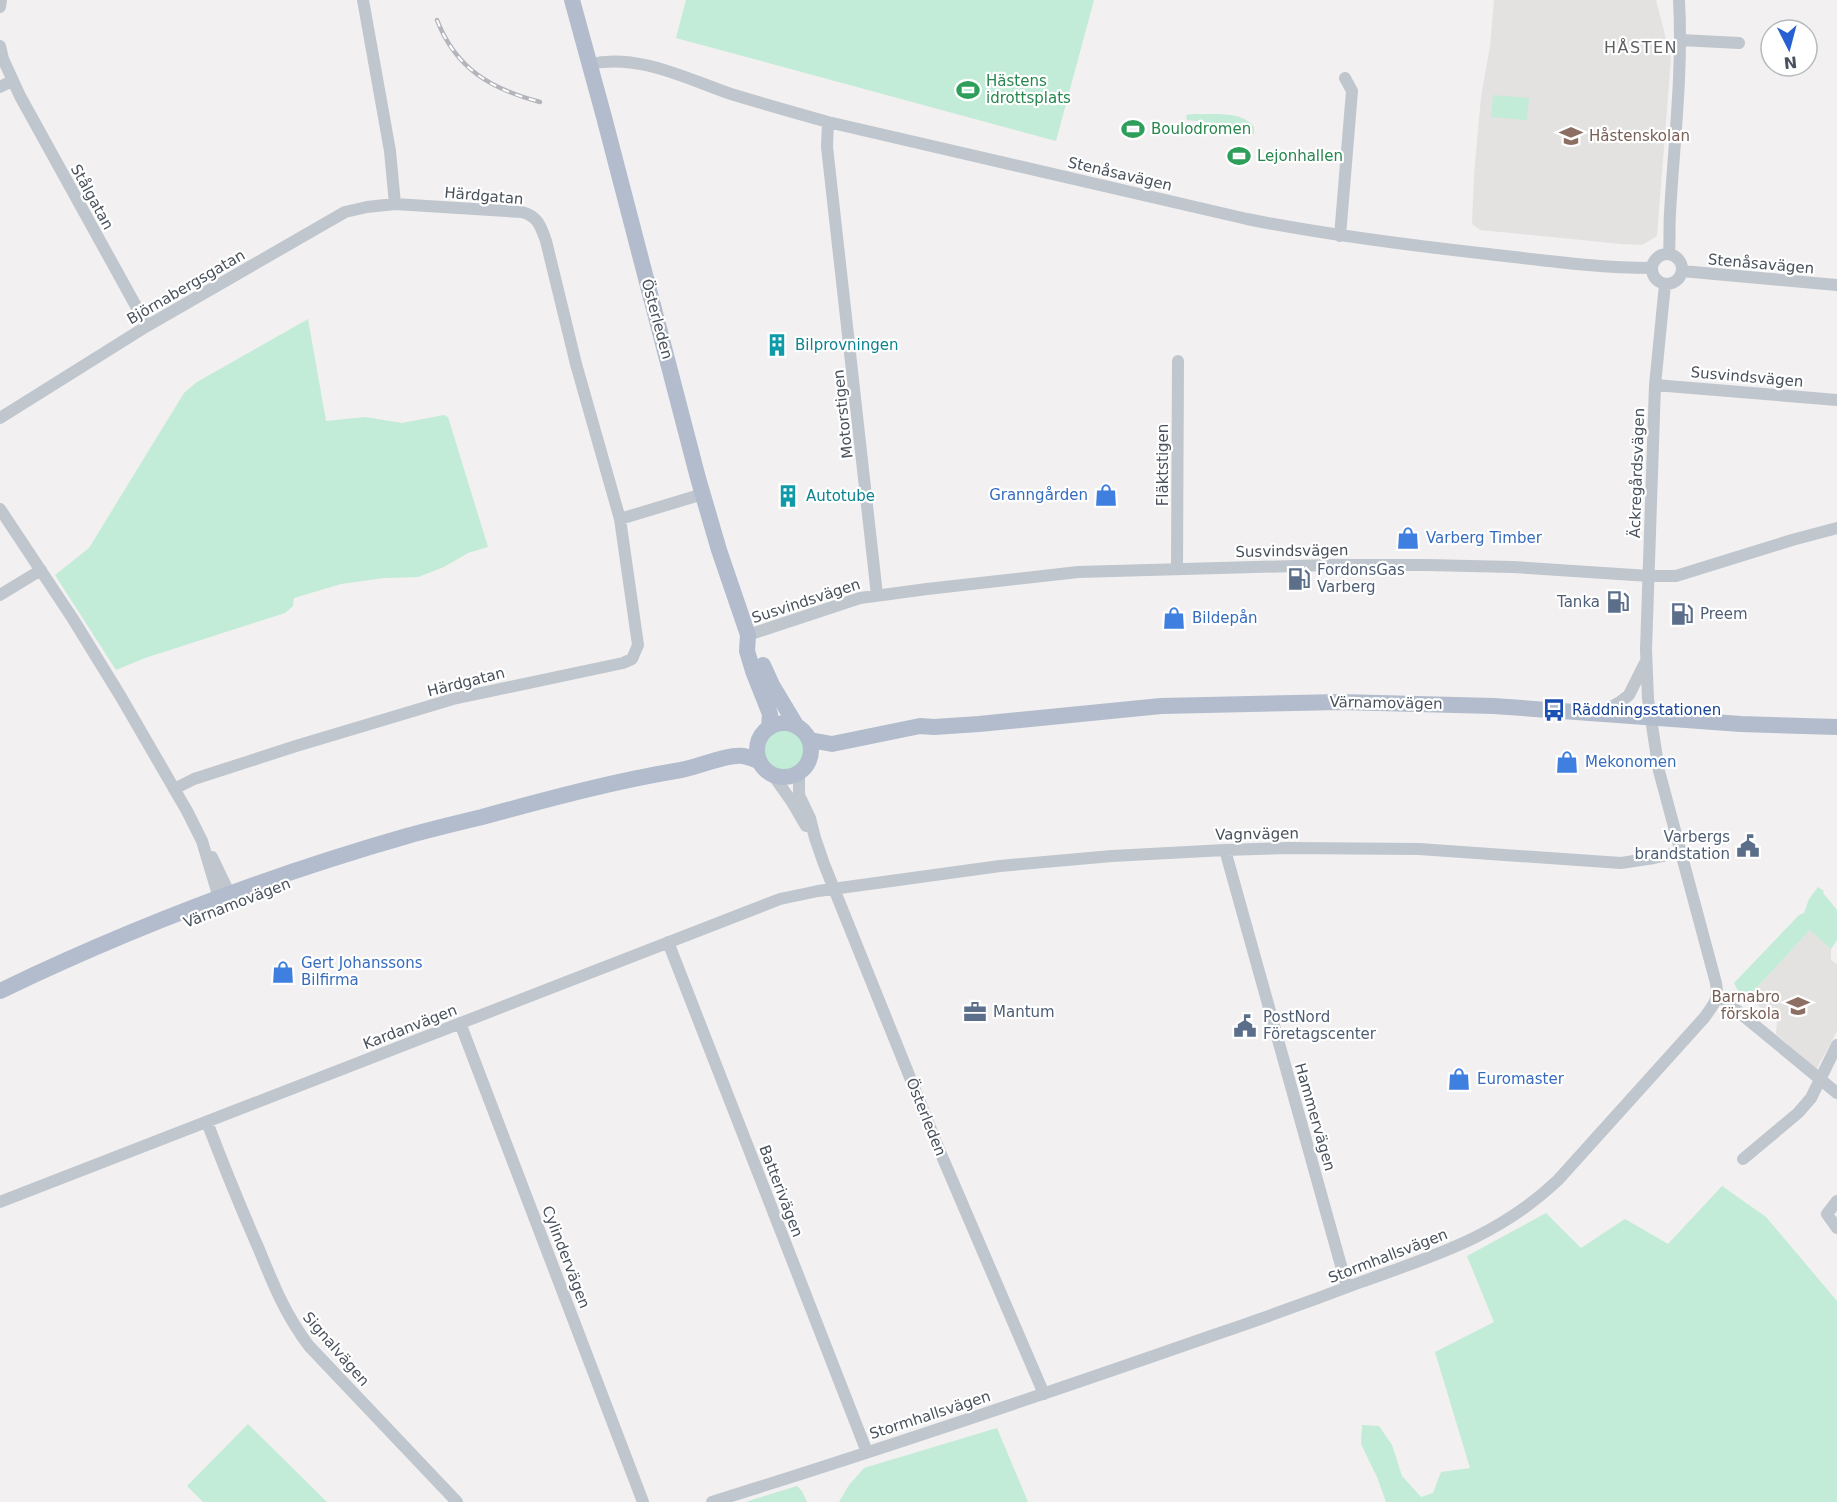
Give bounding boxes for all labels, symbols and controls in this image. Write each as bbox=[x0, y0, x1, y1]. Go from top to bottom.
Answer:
north arrow bbox=[1759, 18, 1819, 78]
district label: HÅSTEN bbox=[1604, 38, 1678, 57]
text: N bbox=[1783, 52, 1798, 73]
place label: Hästens idrottsplats bbox=[986, 72, 1071, 107]
sports icon: Hästens idrottsplats bbox=[955, 77, 981, 103]
sports icon: Boulodromen bbox=[1120, 116, 1146, 142]
place label: Boulodromen bbox=[1151, 120, 1251, 138]
school or university icon: Håstenskolan bbox=[1558, 123, 1584, 149]
place label: Håstenskolan bbox=[1589, 127, 1690, 145]
sports icon: Lejonhallen bbox=[1226, 143, 1252, 169]
place label: Lejonhallen bbox=[1257, 147, 1343, 165]
street label: Stenåsavägen bbox=[1066, 153, 1174, 195]
street label: Stålgatan bbox=[67, 161, 117, 233]
street label: Härdgatan bbox=[444, 184, 524, 208]
street label: Björnabergsgatan bbox=[124, 246, 248, 328]
street label: Stenåsavägen bbox=[1707, 250, 1815, 278]
street label: Österleden bbox=[638, 277, 677, 361]
building icon: Bilprovningen bbox=[764, 332, 790, 358]
place label: Bilprovningen bbox=[795, 336, 898, 354]
street label: Susvindsvägen bbox=[1690, 363, 1804, 391]
street label: Motorstigen bbox=[829, 369, 857, 459]
street label: Äckregårdsvägen bbox=[1625, 408, 1648, 538]
street label: Fläktstigen bbox=[1154, 424, 1172, 506]
shop icon: Granngården bbox=[1093, 482, 1119, 508]
building icon: Autotube bbox=[775, 483, 801, 509]
place label: Granngården bbox=[989, 486, 1088, 504]
place label: Autotube bbox=[806, 487, 875, 505]
shop icon: Varberg Timber bbox=[1395, 525, 1421, 551]
place label: Varberg Timber bbox=[1426, 529, 1543, 547]
street label: Susvindsvägen bbox=[1235, 541, 1349, 561]
place label: FordonsGas Varberg bbox=[1317, 561, 1405, 596]
fuel station icon: FordonsGas Varberg bbox=[1286, 566, 1312, 592]
street label: Susvindsvägen bbox=[749, 575, 863, 627]
fuel station icon: Tanka bbox=[1605, 589, 1631, 615]
place label: Tanka bbox=[1556, 593, 1600, 611]
fuel station icon: Preem bbox=[1669, 601, 1695, 627]
shop icon: Bildepån bbox=[1161, 605, 1187, 631]
place label: Preem bbox=[1700, 605, 1748, 623]
place label: Bildepån bbox=[1192, 609, 1258, 627]
street label: Härdgatan bbox=[425, 664, 507, 700]
street label: Värnamovägen bbox=[1329, 693, 1443, 713]
bus stop icon: Räddningsstationen bbox=[1541, 697, 1567, 723]
place label: Räddningsstationen bbox=[1572, 701, 1721, 719]
shop icon: Mekonomen bbox=[1554, 749, 1580, 775]
place label: Mekonomen bbox=[1585, 753, 1677, 771]
street label: Vagnvägen bbox=[1215, 824, 1299, 844]
place label: Varbergs brandstation bbox=[1634, 828, 1730, 863]
public building icon: Varbergs brandstation bbox=[1735, 833, 1761, 859]
street label: Värnamovägen bbox=[181, 874, 293, 932]
place label: Gert Johanssons Bilfirma bbox=[301, 954, 423, 989]
shop icon: Gert Johanssons Bilfirma bbox=[270, 959, 296, 985]
place label: Barnabro förskola bbox=[1711, 988, 1780, 1023]
school or university icon: Barnabro förskola bbox=[1785, 993, 1811, 1019]
office icon: Mantum bbox=[962, 999, 988, 1025]
street label: Kardanvägen bbox=[360, 1001, 460, 1053]
place label: Mantum bbox=[993, 1003, 1055, 1021]
place label: PostNord Företagscenter bbox=[1263, 1008, 1377, 1043]
public building icon: PostNord Företagscenter bbox=[1232, 1013, 1258, 1039]
street label: Hammervägen bbox=[1291, 1061, 1339, 1173]
shop icon: Euromaster bbox=[1446, 1066, 1472, 1092]
place label: Euromaster bbox=[1477, 1070, 1565, 1088]
street label: Österleden bbox=[902, 1075, 951, 1159]
street label: Batterivägen bbox=[755, 1142, 807, 1240]
street label: Cylindervägen bbox=[538, 1203, 594, 1311]
street label: Stormhallsvägen bbox=[1326, 1225, 1450, 1287]
street label: Signalvägen bbox=[299, 1308, 373, 1390]
street label: Stormhallsvägen bbox=[867, 1387, 993, 1443]

